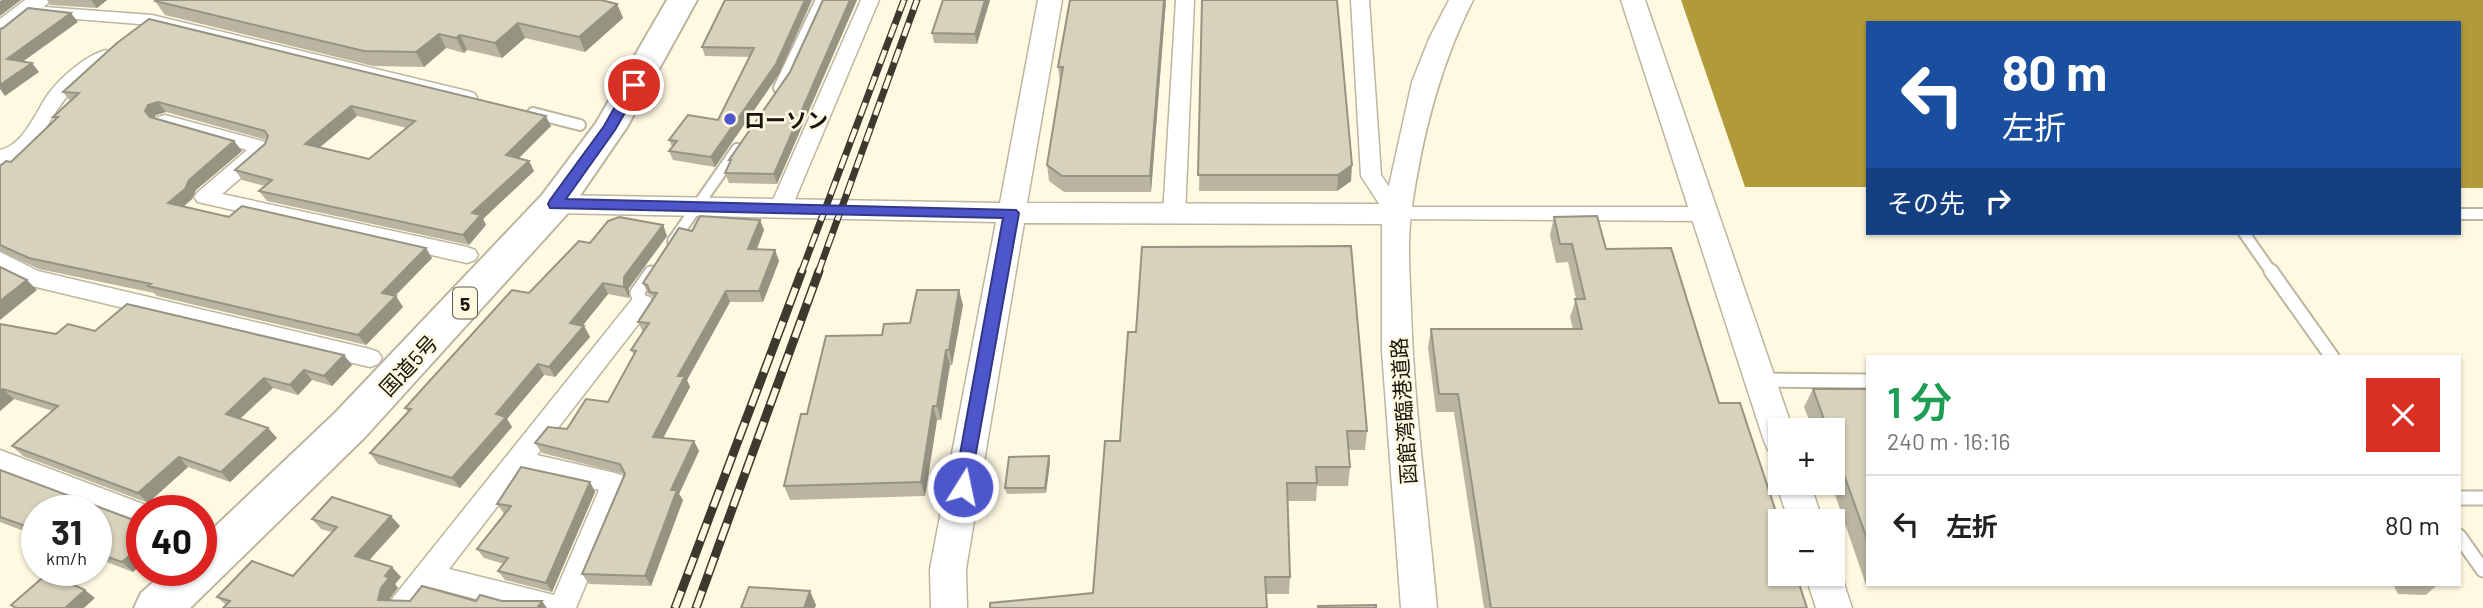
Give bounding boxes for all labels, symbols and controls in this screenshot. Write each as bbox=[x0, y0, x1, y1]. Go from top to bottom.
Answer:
text: 80 m bbox=[2002, 42, 2107, 101]
icon: left bbox=[1887, 49, 1978, 140]
pin bbox=[604, 55, 664, 115]
icon: arrive bbox=[615, 66, 653, 104]
place label: ローソン bbox=[744, 107, 828, 132]
text: 左折 bbox=[2002, 107, 2066, 145]
marker: ローソン bbox=[722, 111, 738, 127]
icon: right bbox=[1979, 182, 2017, 220]
text: その先 bbox=[1887, 187, 1965, 218]
road number: 5 bbox=[453, 288, 477, 318]
street label: 国道5号 bbox=[374, 329, 442, 401]
street label: 函館湾臨港道路 bbox=[1385, 337, 1421, 485]
text: 1 分 bbox=[1887, 376, 1952, 426]
button: close bbox=[2366, 378, 2440, 452]
map controls bbox=[1768, 418, 1845, 586]
button: + bbox=[1768, 418, 1845, 495]
text: 240 m · 16:16 bbox=[1887, 427, 2010, 455]
position arrow bbox=[926, 450, 1000, 524]
speed limit sign: 40 bbox=[126, 495, 217, 586]
icon: left bbox=[1887, 505, 1925, 543]
button: − bbox=[1768, 509, 1845, 586]
text: 80 m bbox=[2385, 509, 2440, 540]
text: 31 bbox=[51, 510, 82, 552]
text: 左折 bbox=[1946, 510, 1998, 541]
text: km/h bbox=[46, 547, 87, 569]

